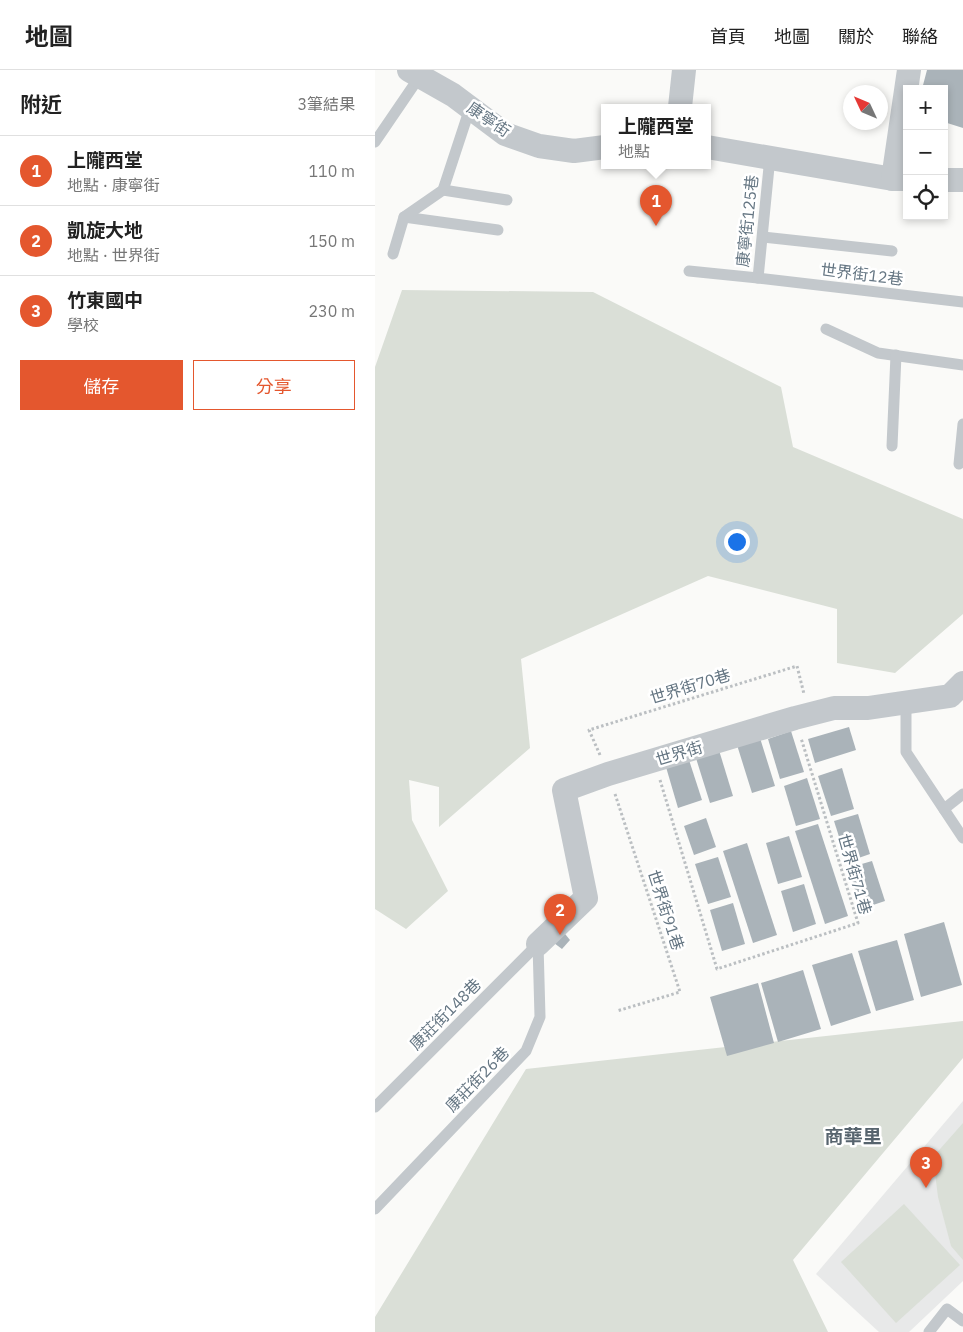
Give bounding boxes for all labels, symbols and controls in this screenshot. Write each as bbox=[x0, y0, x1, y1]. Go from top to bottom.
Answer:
text: 地圖 bbox=[25, 20, 73, 52]
text: 首頁 bbox=[710, 25, 746, 48]
text: 地圖 bbox=[774, 25, 810, 48]
text: 關於 bbox=[838, 25, 874, 48]
text: 聯絡 bbox=[902, 25, 938, 48]
north arrow bbox=[843, 85, 888, 130]
map controls bbox=[903, 85, 948, 220]
button: + bbox=[903, 85, 948, 130]
text: 附近 bbox=[20, 90, 62, 118]
text: 3筆結果 bbox=[297, 94, 355, 114]
street label: 康寧街 bbox=[464, 97, 514, 141]
popup bbox=[601, 104, 711, 169]
text: 上隴西堂 bbox=[618, 114, 694, 138]
button: − bbox=[903, 130, 948, 175]
text: 地點 bbox=[618, 141, 650, 161]
text: 上隴西堂 bbox=[67, 148, 143, 172]
text: 1 bbox=[31, 161, 41, 181]
text: 110 m bbox=[308, 161, 355, 181]
street label: 康寧街125巷 bbox=[732, 174, 762, 268]
text: 地點 · 康寧街 bbox=[67, 175, 160, 195]
button: locate bbox=[903, 175, 948, 220]
pin: 1 bbox=[640, 185, 672, 226]
text: 凱旋大地 bbox=[67, 218, 143, 242]
text: 2 bbox=[31, 231, 41, 251]
text: 150 m bbox=[308, 231, 355, 251]
text: 地點 · 世界街 bbox=[67, 245, 160, 265]
street label: 世界街12巷 bbox=[819, 259, 905, 289]
text: 竹東國中 bbox=[67, 288, 143, 312]
text: 3 bbox=[31, 301, 41, 321]
text: 230 m bbox=[308, 301, 355, 321]
text: 學校 bbox=[67, 315, 99, 335]
button: 儲存 bbox=[20, 360, 183, 410]
button: 分享 bbox=[193, 360, 355, 410]
your location bbox=[724, 529, 750, 555]
street label: 世界街70巷 bbox=[647, 664, 733, 708]
street label: 世界街 bbox=[653, 736, 705, 770]
street label: 世界街71巷 bbox=[834, 831, 876, 917]
street label: 世界街91巷 bbox=[644, 867, 688, 953]
pin: 2 bbox=[544, 894, 576, 935]
street label: 康莊街148巷 bbox=[405, 974, 485, 1054]
street label: 康莊街26巷 bbox=[441, 1042, 513, 1116]
district label: 商華里 bbox=[824, 1124, 882, 1148]
pin: 3 bbox=[910, 1147, 942, 1188]

